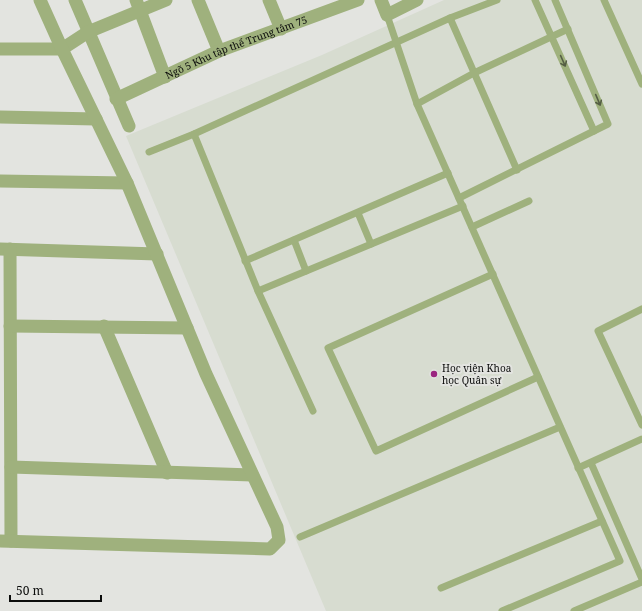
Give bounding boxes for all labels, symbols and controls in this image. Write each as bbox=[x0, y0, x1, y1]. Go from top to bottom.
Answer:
street label: Ngõ 5 Khu tập thể Trung tâm 75 bbox=[163, 12, 309, 82]
one-way arrow bbox=[560, 55, 567, 67]
one-way arrow bbox=[595, 94, 602, 106]
place label: Học viện Khoa học Quân sự bbox=[442, 361, 512, 387]
marker: Học viện Khoa học Quân sự bbox=[429, 369, 439, 379]
scale bar bbox=[10, 577, 101, 603]
text: 50 m bbox=[16, 582, 44, 599]

